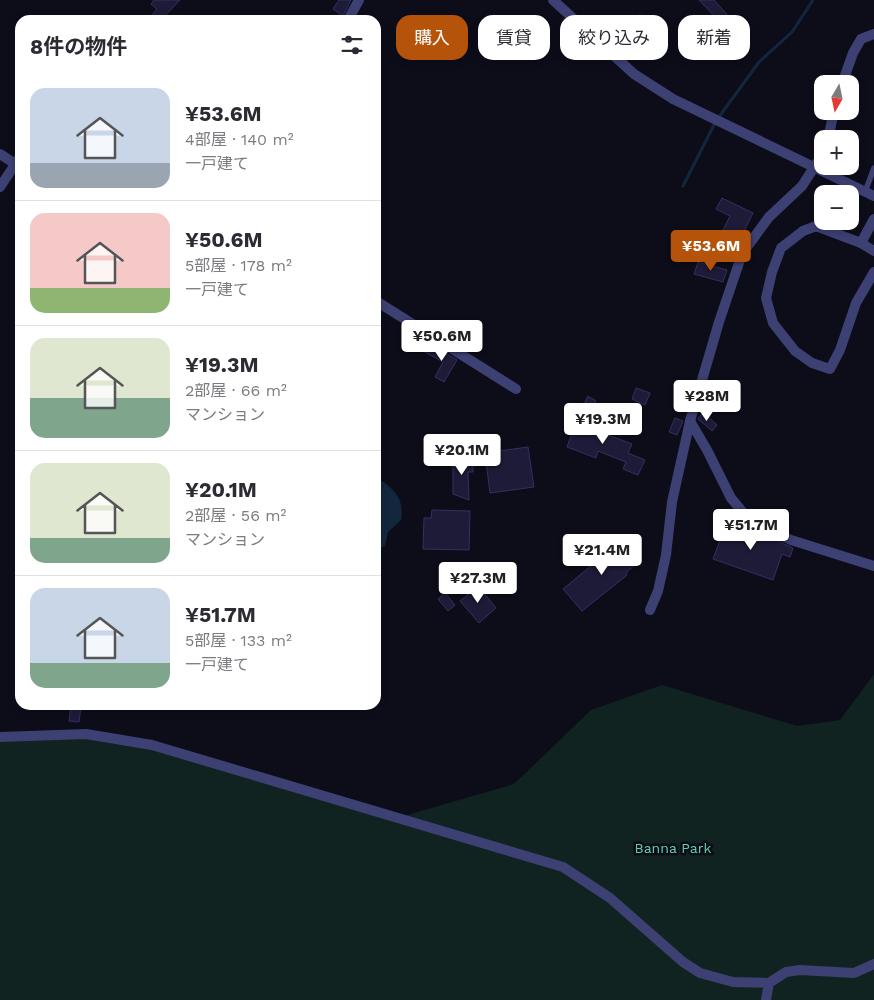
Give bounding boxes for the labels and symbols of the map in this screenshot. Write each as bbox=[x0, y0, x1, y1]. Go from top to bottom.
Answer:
north arrow bbox=[814, 75, 859, 120]
pin: ¥53.6M bbox=[670, 230, 752, 272]
pin: ¥50.6M bbox=[401, 320, 483, 362]
pin: ¥28M bbox=[677, 380, 737, 422]
pin: ¥19.3M bbox=[562, 402, 644, 445]
pin: ¥20.1M bbox=[421, 434, 503, 476]
pin: ¥51.7M bbox=[710, 508, 792, 551]
pin: ¥21.4M bbox=[561, 534, 643, 576]
pin: ¥27.3M bbox=[437, 562, 519, 604]
park label: Banna Park bbox=[635, 840, 712, 856]

